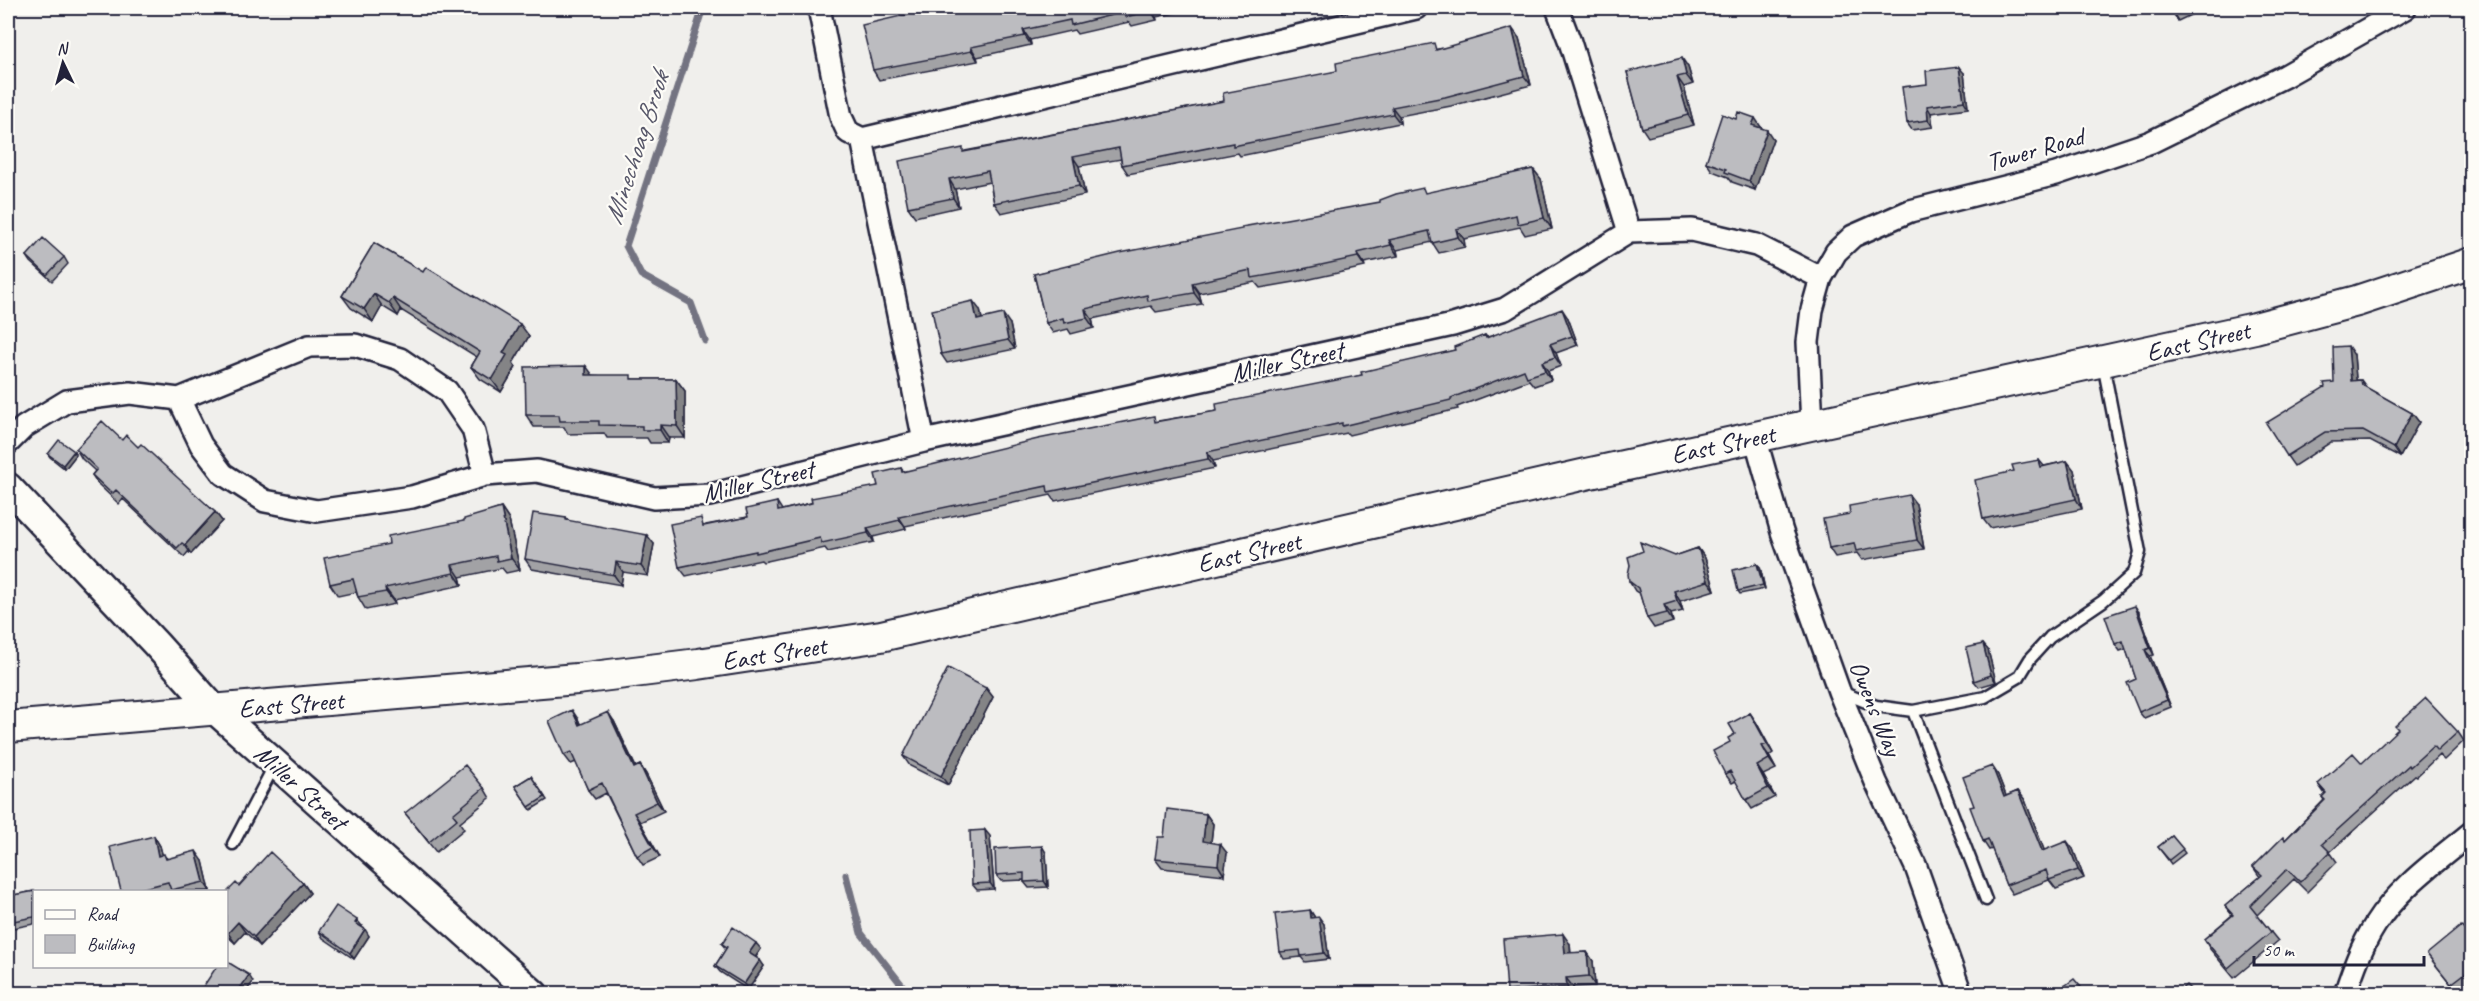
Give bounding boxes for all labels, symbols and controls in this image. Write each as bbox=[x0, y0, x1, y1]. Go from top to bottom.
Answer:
north arrow bbox=[33, 33, 93, 93]
text: N bbox=[56, 38, 71, 59]
water label: Minechoag Brook bbox=[595, 63, 678, 228]
street label: Tower Road bbox=[1983, 119, 2091, 179]
street label: East Street bbox=[2143, 313, 2255, 369]
street label: Miller Street bbox=[1228, 333, 1349, 389]
street label: East Street bbox=[1668, 417, 1780, 472]
street label: Miller Street bbox=[699, 452, 820, 510]
street label: East Street bbox=[1194, 524, 1306, 580]
street label: East Street bbox=[720, 629, 831, 678]
street label: Owens Way bbox=[1842, 656, 1910, 763]
street label: East Street bbox=[237, 683, 347, 726]
street label: Miller Street bbox=[247, 737, 356, 840]
legend bbox=[33, 890, 228, 968]
text: Road bbox=[87, 903, 120, 925]
scale bar bbox=[2254, 929, 2424, 967]
text: Building bbox=[87, 933, 136, 955]
text: 50 m bbox=[2263, 939, 2296, 961]

